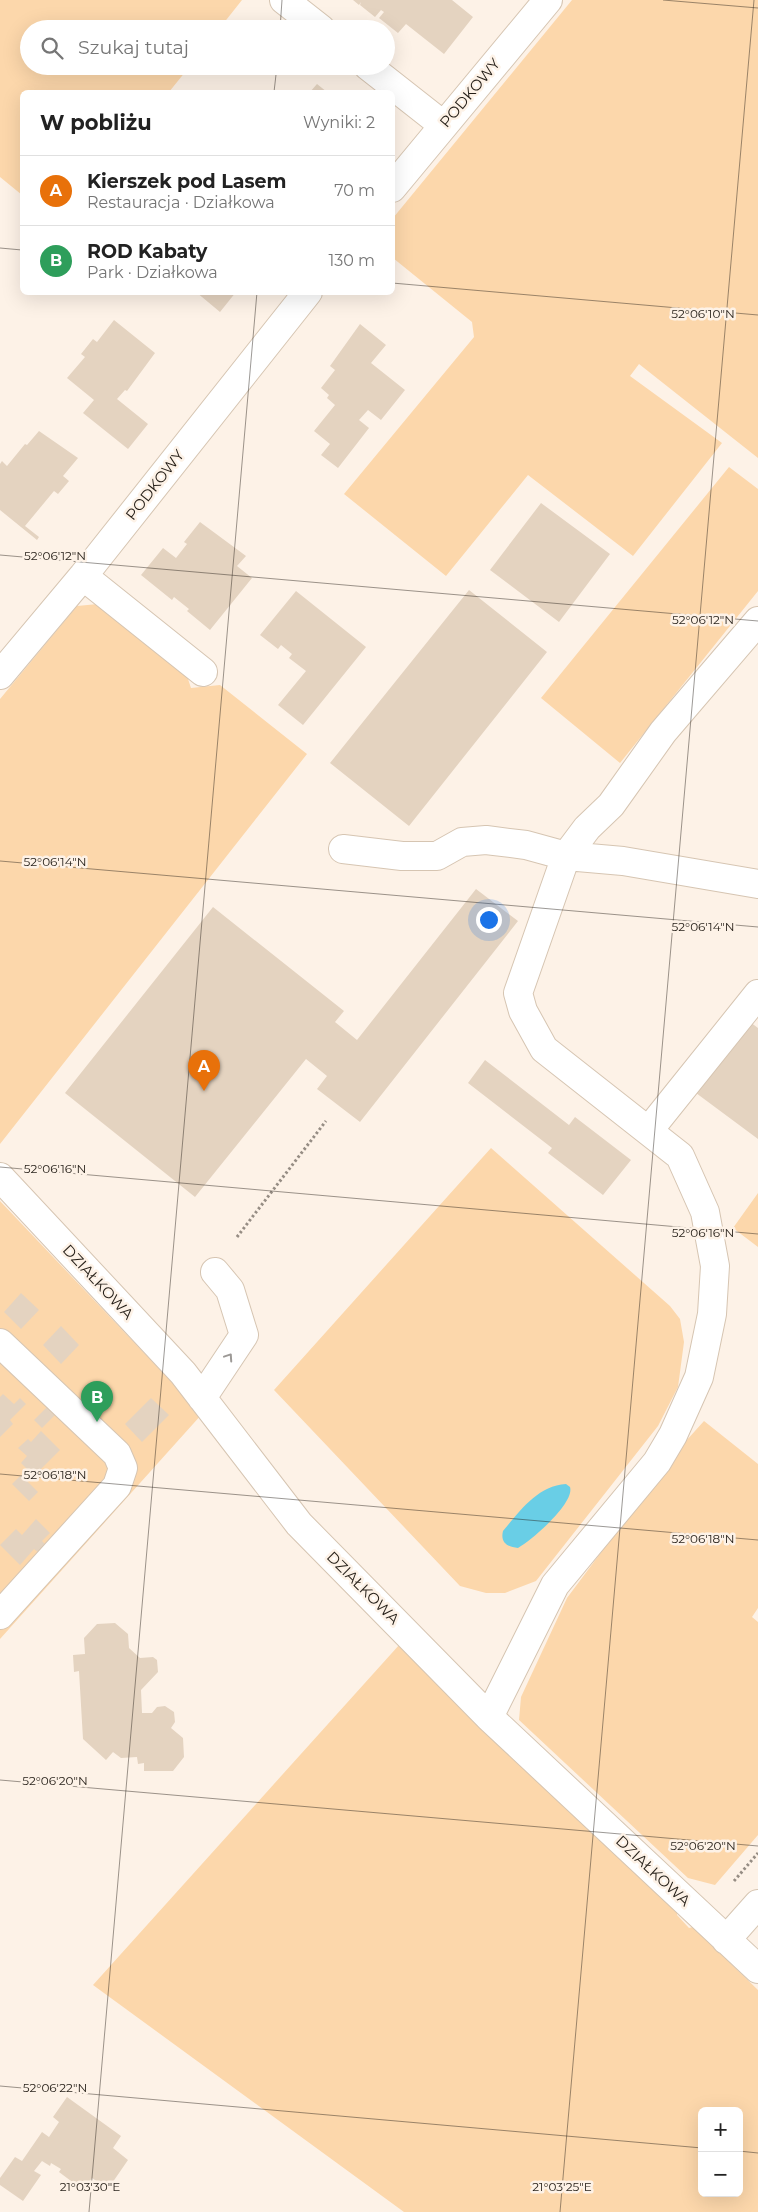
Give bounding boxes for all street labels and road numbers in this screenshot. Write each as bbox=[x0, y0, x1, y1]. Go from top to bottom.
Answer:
street label: PODKOWY bbox=[435, 54, 504, 131]
street label: PODKOWY bbox=[121, 445, 188, 524]
street label: DZIAŁKOWA bbox=[59, 1240, 138, 1323]
street label: DZIAŁKOWA bbox=[323, 1547, 404, 1628]
street label: DZIAŁKOWA bbox=[612, 1831, 695, 1910]

